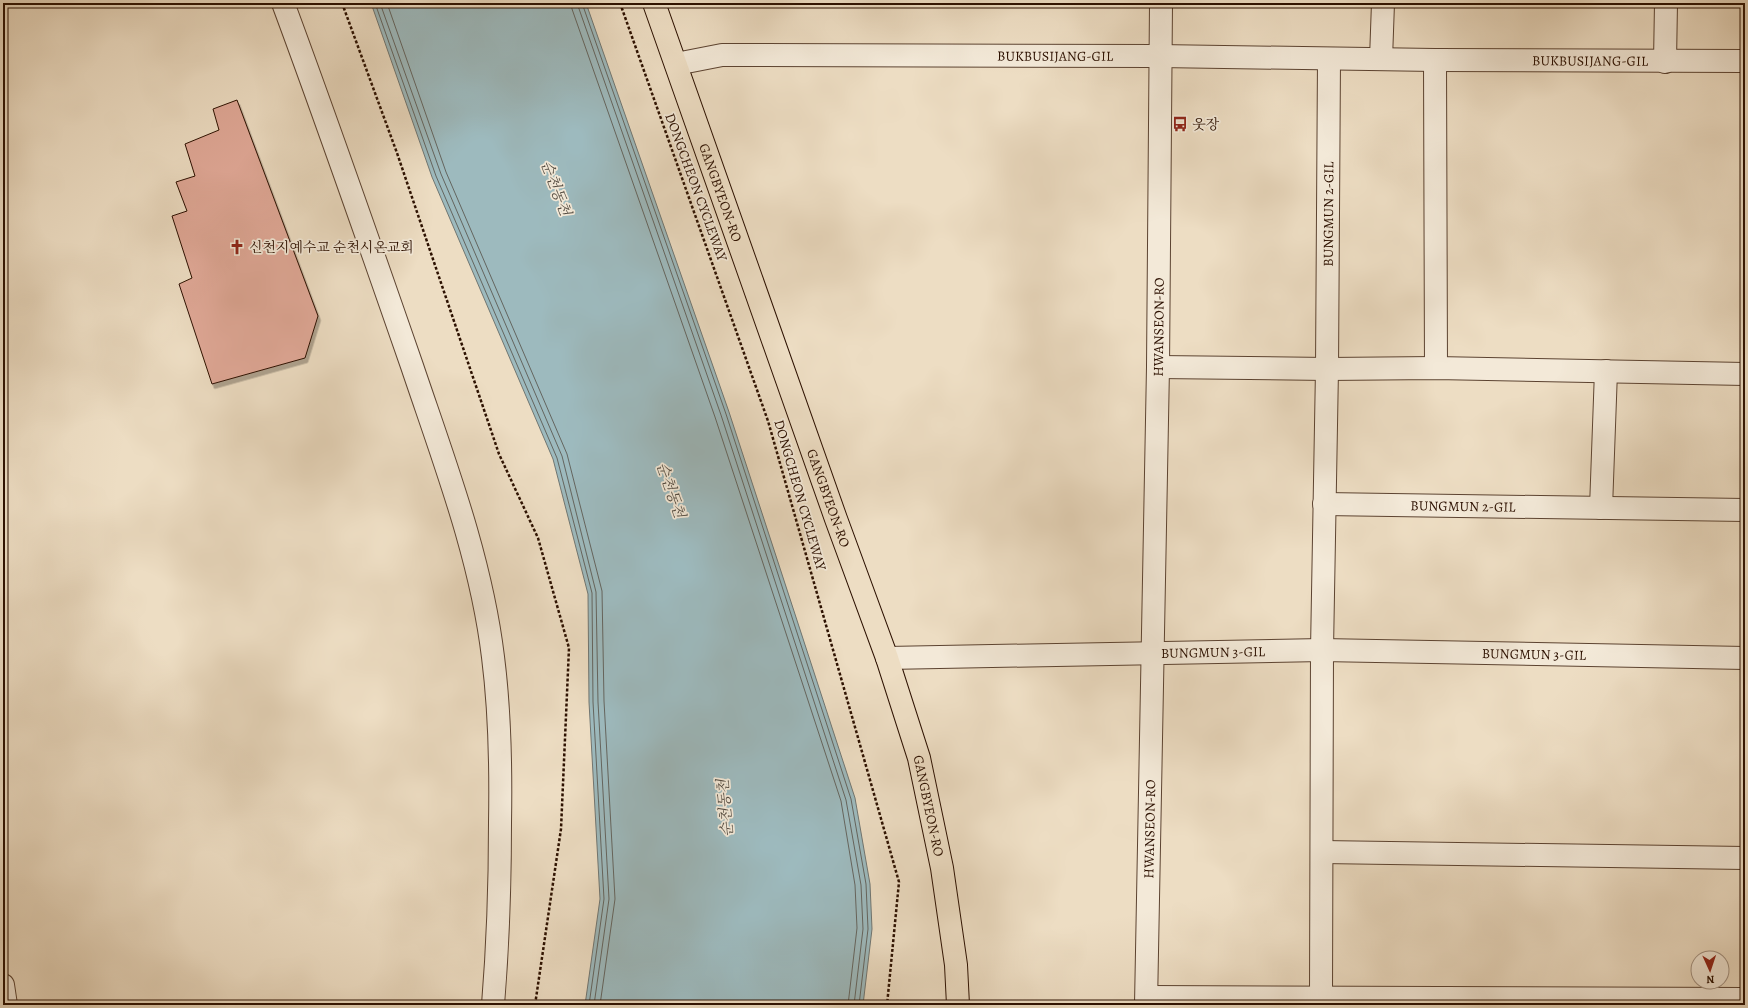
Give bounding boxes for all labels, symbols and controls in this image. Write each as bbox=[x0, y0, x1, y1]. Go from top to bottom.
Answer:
street label: BUKBUSIJANG-GIL bbox=[997, 46, 1114, 65]
street label: BUKBUSIJANG-GIL bbox=[1532, 51, 1649, 70]
street label: DONGCHEON CYCLEWAY bbox=[660, 110, 732, 264]
bus stop icon: 웃장 bbox=[1171, 115, 1189, 133]
place label: 웃장 bbox=[1192, 115, 1220, 134]
street label: GANGBYEON-RO bbox=[695, 141, 747, 245]
water label: 순천동천 bbox=[536, 157, 576, 220]
street label: BUNGMUN 2-GIL bbox=[1318, 161, 1338, 267]
church icon: 신천지예수교 순천시온교회 bbox=[228, 238, 246, 256]
place label: 신천지예수교 순천시온교회 bbox=[249, 238, 414, 257]
street label: HWANSEON-RO bbox=[1148, 277, 1168, 377]
street label: DONGCHEON CYCLEWAY bbox=[769, 417, 831, 573]
street label: GANGBYEON-RO bbox=[802, 446, 855, 550]
water label: 순천동천 bbox=[652, 459, 690, 522]
street label: BUNGMUN 2-GIL bbox=[1410, 496, 1517, 516]
street label: BUNGMUN 3-GIL bbox=[1161, 642, 1266, 662]
street label: BUNGMUN 3-GIL bbox=[1482, 644, 1587, 665]
street label: GANGBYEON-RO bbox=[909, 753, 949, 859]
water label: 순천동천 bbox=[712, 777, 737, 838]
street label: HWANSEON-RO bbox=[1139, 779, 1160, 879]
north arrow bbox=[1690, 950, 1730, 990]
text: N bbox=[1706, 972, 1715, 987]

